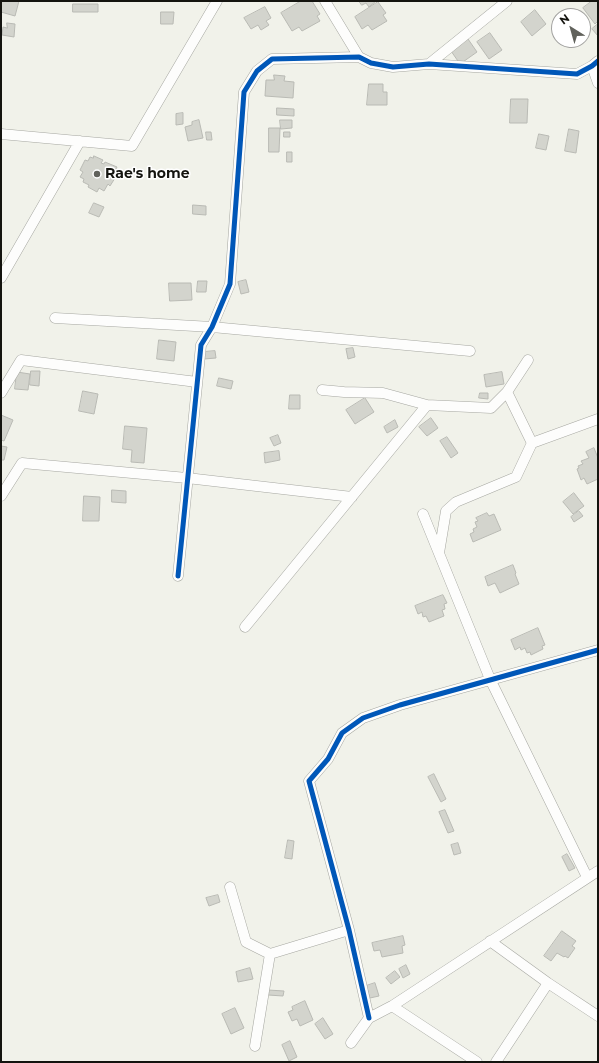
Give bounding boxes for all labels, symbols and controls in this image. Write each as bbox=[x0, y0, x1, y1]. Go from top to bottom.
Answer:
north arrow bbox=[551, 8, 591, 48]
text: N bbox=[557, 11, 572, 27]
place label: Rae's home bbox=[105, 166, 190, 182]
marker: Rae's home bbox=[92, 169, 102, 179]

